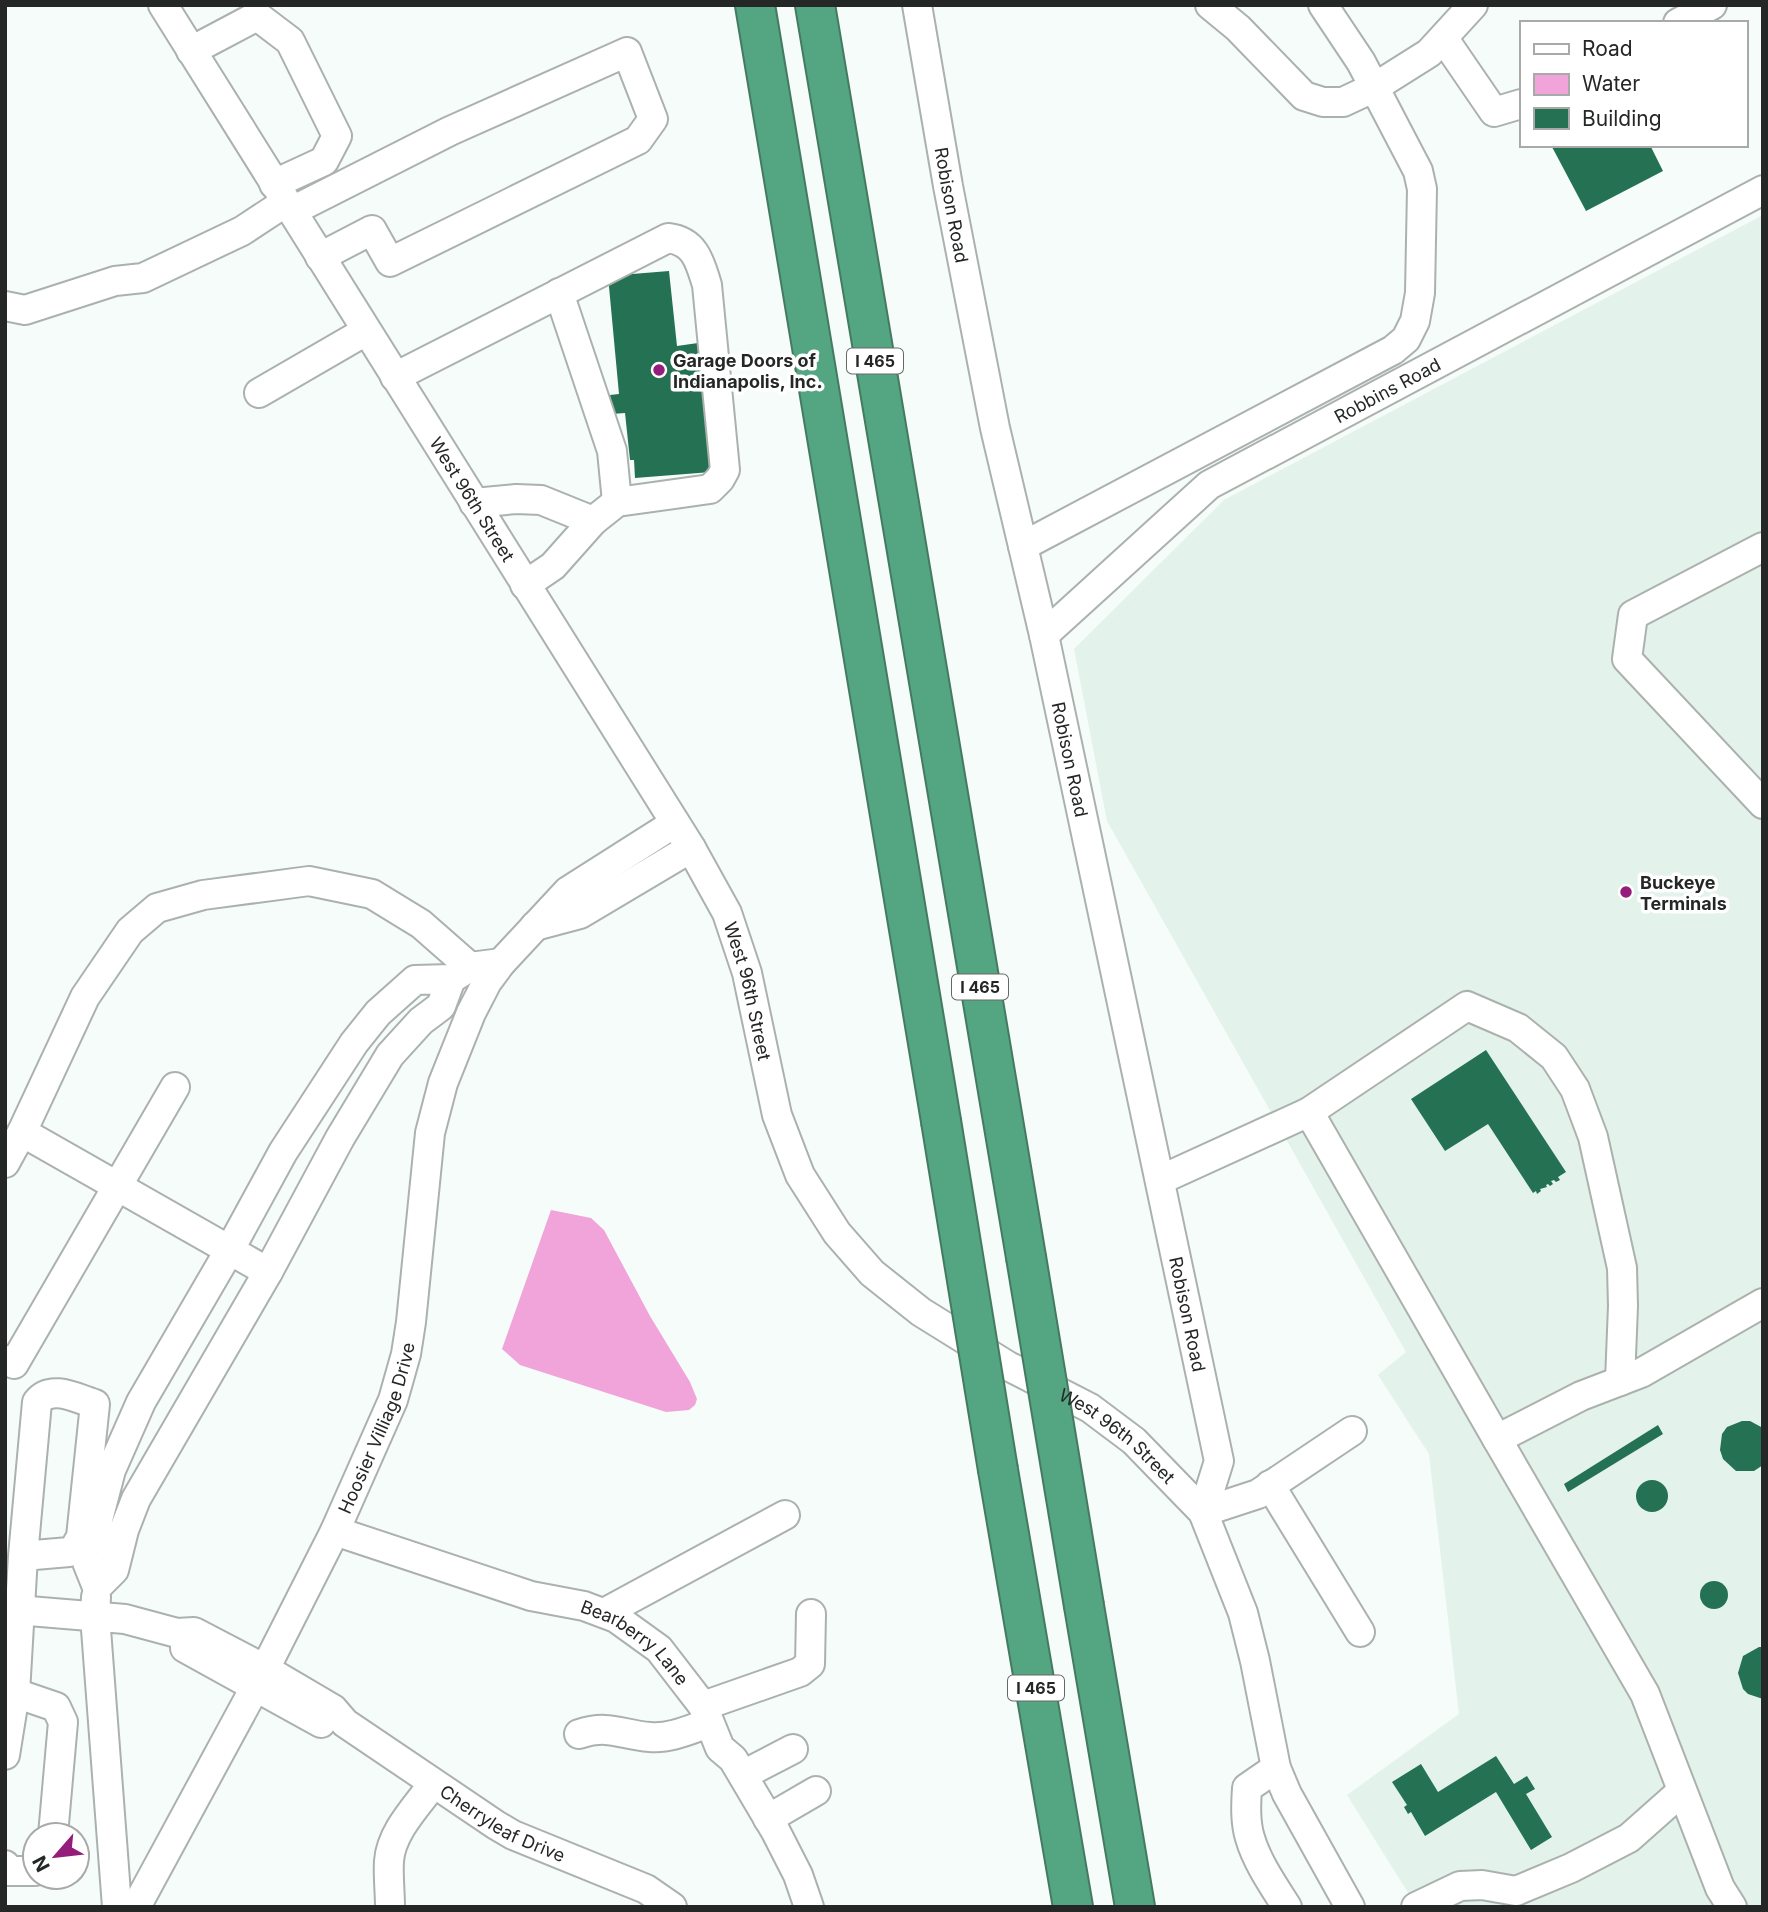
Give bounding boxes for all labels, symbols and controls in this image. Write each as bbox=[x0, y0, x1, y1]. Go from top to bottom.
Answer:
legend bbox=[1520, 21, 1747, 147]
text: Road bbox=[1582, 36, 1633, 61]
text: Water bbox=[1582, 71, 1640, 96]
text: Building bbox=[1582, 106, 1662, 131]
street label: Robison Road bbox=[931, 146, 973, 264]
road number: I 465 bbox=[847, 348, 903, 374]
place label: Garage Doors of Indianapolis, Inc. bbox=[673, 350, 822, 392]
street label: Robbins Road bbox=[1331, 353, 1444, 427]
marker: Garage Doors of Indianapolis, Inc. bbox=[651, 362, 667, 378]
street label: West 96th Street bbox=[426, 433, 519, 565]
street label: Robison Road bbox=[1048, 700, 1093, 819]
place label: Buckeye Terminals bbox=[1640, 872, 1727, 914]
marker: Buckeye Terminals bbox=[1618, 884, 1634, 900]
street label: West 96th Street bbox=[720, 919, 776, 1062]
road number: I 465 bbox=[952, 974, 1008, 1000]
street label: Robison Road bbox=[1165, 1255, 1210, 1373]
street label: Hoosier Villiage Drive bbox=[334, 1341, 418, 1517]
street label: West 96th Street bbox=[1056, 1384, 1180, 1488]
street label: Bearberry Lane bbox=[578, 1595, 693, 1689]
road number: I 465 bbox=[1008, 1676, 1064, 1700]
street label: Cherryleaf Drive bbox=[436, 1780, 568, 1866]
north arrow bbox=[21, 1821, 91, 1891]
text: N bbox=[28, 1852, 55, 1876]

